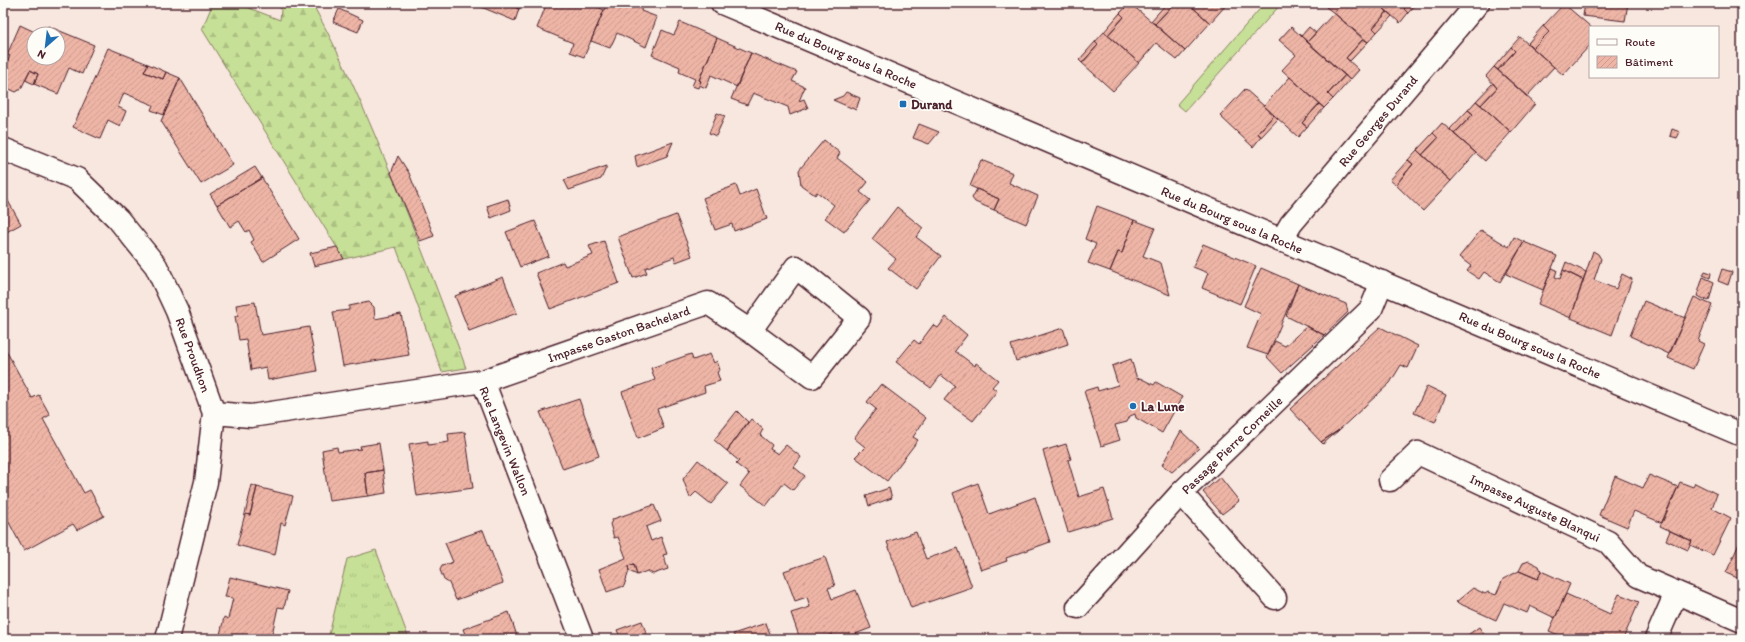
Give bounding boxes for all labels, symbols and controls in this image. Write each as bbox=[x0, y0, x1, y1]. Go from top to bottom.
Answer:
street label: Rue du Bourg sous la Roche bbox=[773, 18, 919, 92]
north arrow bbox=[26, 26, 66, 66]
legend bbox=[1589, 26, 1719, 78]
text: Route bbox=[1625, 35, 1655, 49]
text: N bbox=[35, 47, 48, 62]
text: Bâtiment bbox=[1625, 55, 1674, 69]
street label: Rue Georges Durand bbox=[1335, 72, 1421, 170]
place label: Durand bbox=[911, 97, 953, 112]
marker: Durand bbox=[898, 99, 908, 109]
street label: Rue du Bourg sous la Roche bbox=[1159, 183, 1305, 257]
street label: Impasse Gaston Bachelard bbox=[546, 303, 692, 365]
street label: Rue du Bourg sous la Roche bbox=[1457, 308, 1603, 382]
street label: Rue Proudhon bbox=[173, 316, 214, 395]
street label: Rue Langevin Wallon bbox=[476, 384, 534, 498]
street label: Passage Pierre Corneille bbox=[1178, 393, 1286, 497]
place label: La Lune bbox=[1141, 399, 1185, 414]
marker: La Lune bbox=[1128, 401, 1138, 411]
street label: Impasse Auguste Blanqui bbox=[1467, 471, 1603, 545]

